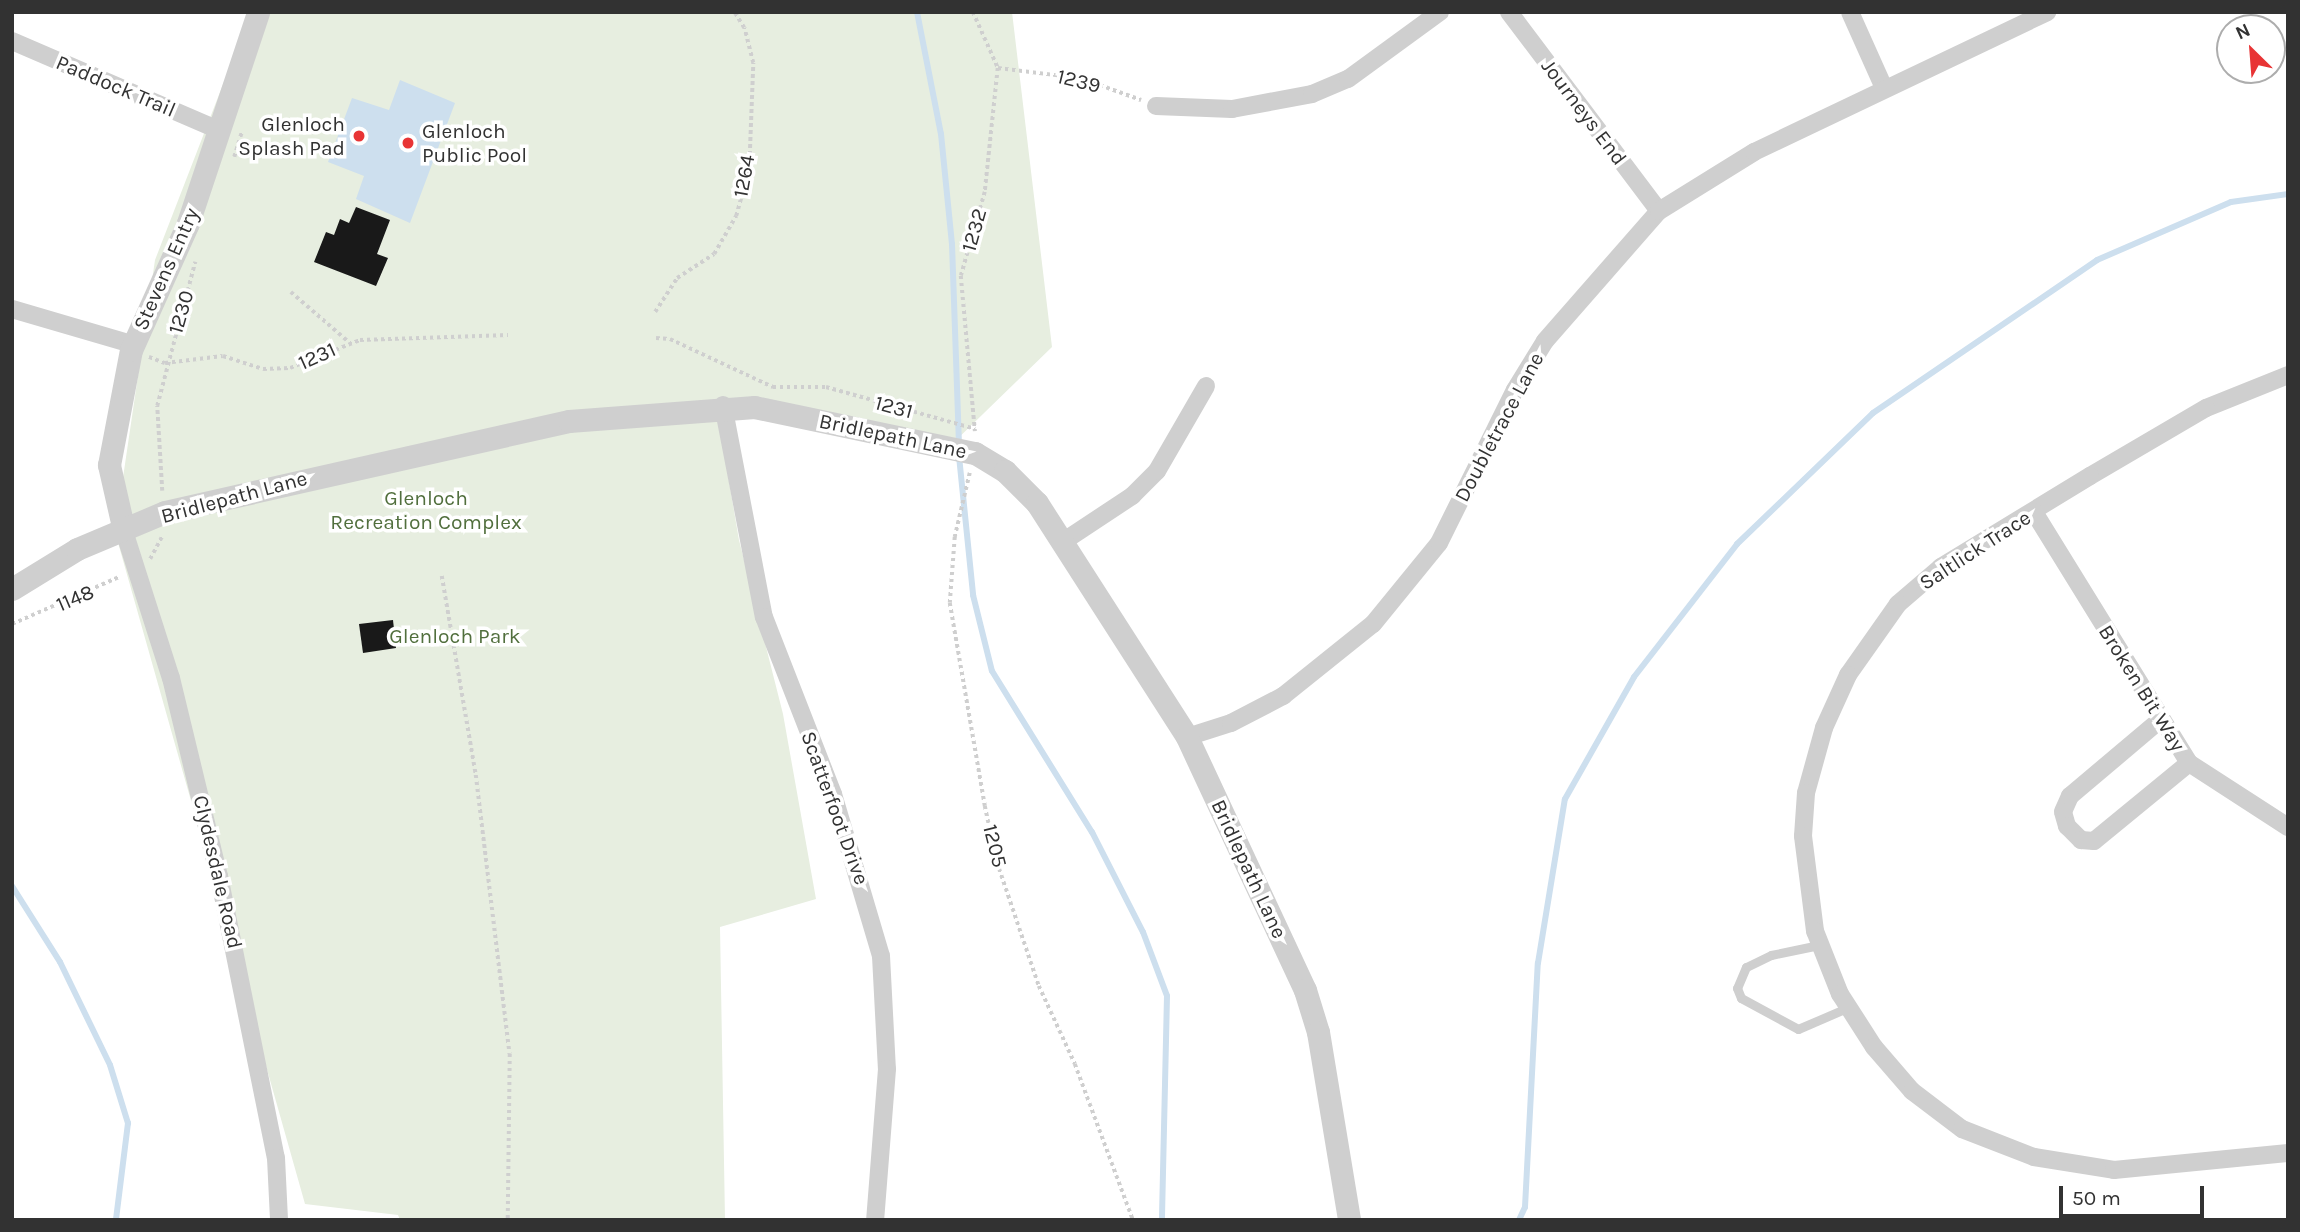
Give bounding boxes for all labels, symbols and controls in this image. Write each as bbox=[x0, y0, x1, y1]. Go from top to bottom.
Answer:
north arrow bbox=[2216, 14, 2286, 84]
text: N bbox=[2232, 19, 2254, 45]
street label: Paddock Trail bbox=[52, 49, 180, 123]
street label: Journeys End bbox=[1536, 54, 1632, 170]
street label: 1239 bbox=[1055, 63, 1103, 99]
place label: Glenloch Splash Pad bbox=[238, 111, 345, 161]
place label: Glenloch Public Pool bbox=[422, 118, 527, 168]
marker: Glenloch Splash Pad bbox=[351, 128, 367, 144]
marker: Glenloch Public Pool bbox=[400, 135, 416, 151]
street label: 1264 bbox=[728, 153, 760, 199]
street label: Stevens Entry bbox=[128, 204, 204, 334]
street label: 1232 bbox=[956, 206, 992, 254]
street label: 1230 bbox=[163, 287, 199, 337]
street label: 1231 bbox=[294, 337, 340, 375]
street label: Doubletrace Lane bbox=[1449, 348, 1549, 506]
street label: 1231 bbox=[872, 390, 916, 424]
street label: Bridlepath Lane bbox=[817, 408, 969, 464]
street label: Bridlepath Lane bbox=[158, 465, 310, 529]
park label: Glenloch Recreation Complex bbox=[330, 485, 522, 535]
street label: Saltlick Trace bbox=[1915, 505, 2035, 595]
street label: 1148 bbox=[52, 579, 98, 617]
street label: Broken Bit Way bbox=[2093, 620, 2191, 756]
park label: Glenloch Park bbox=[389, 623, 521, 649]
street label: Scatterfoot Drive bbox=[796, 728, 874, 888]
street label: Clydesdale Road bbox=[188, 793, 248, 951]
street label: Bridlepath Lane bbox=[1206, 796, 1292, 942]
street label: 1205 bbox=[978, 822, 1012, 870]
scale bar bbox=[2062, 1172, 2207, 1216]
text: 50 m bbox=[2072, 1186, 2121, 1210]

